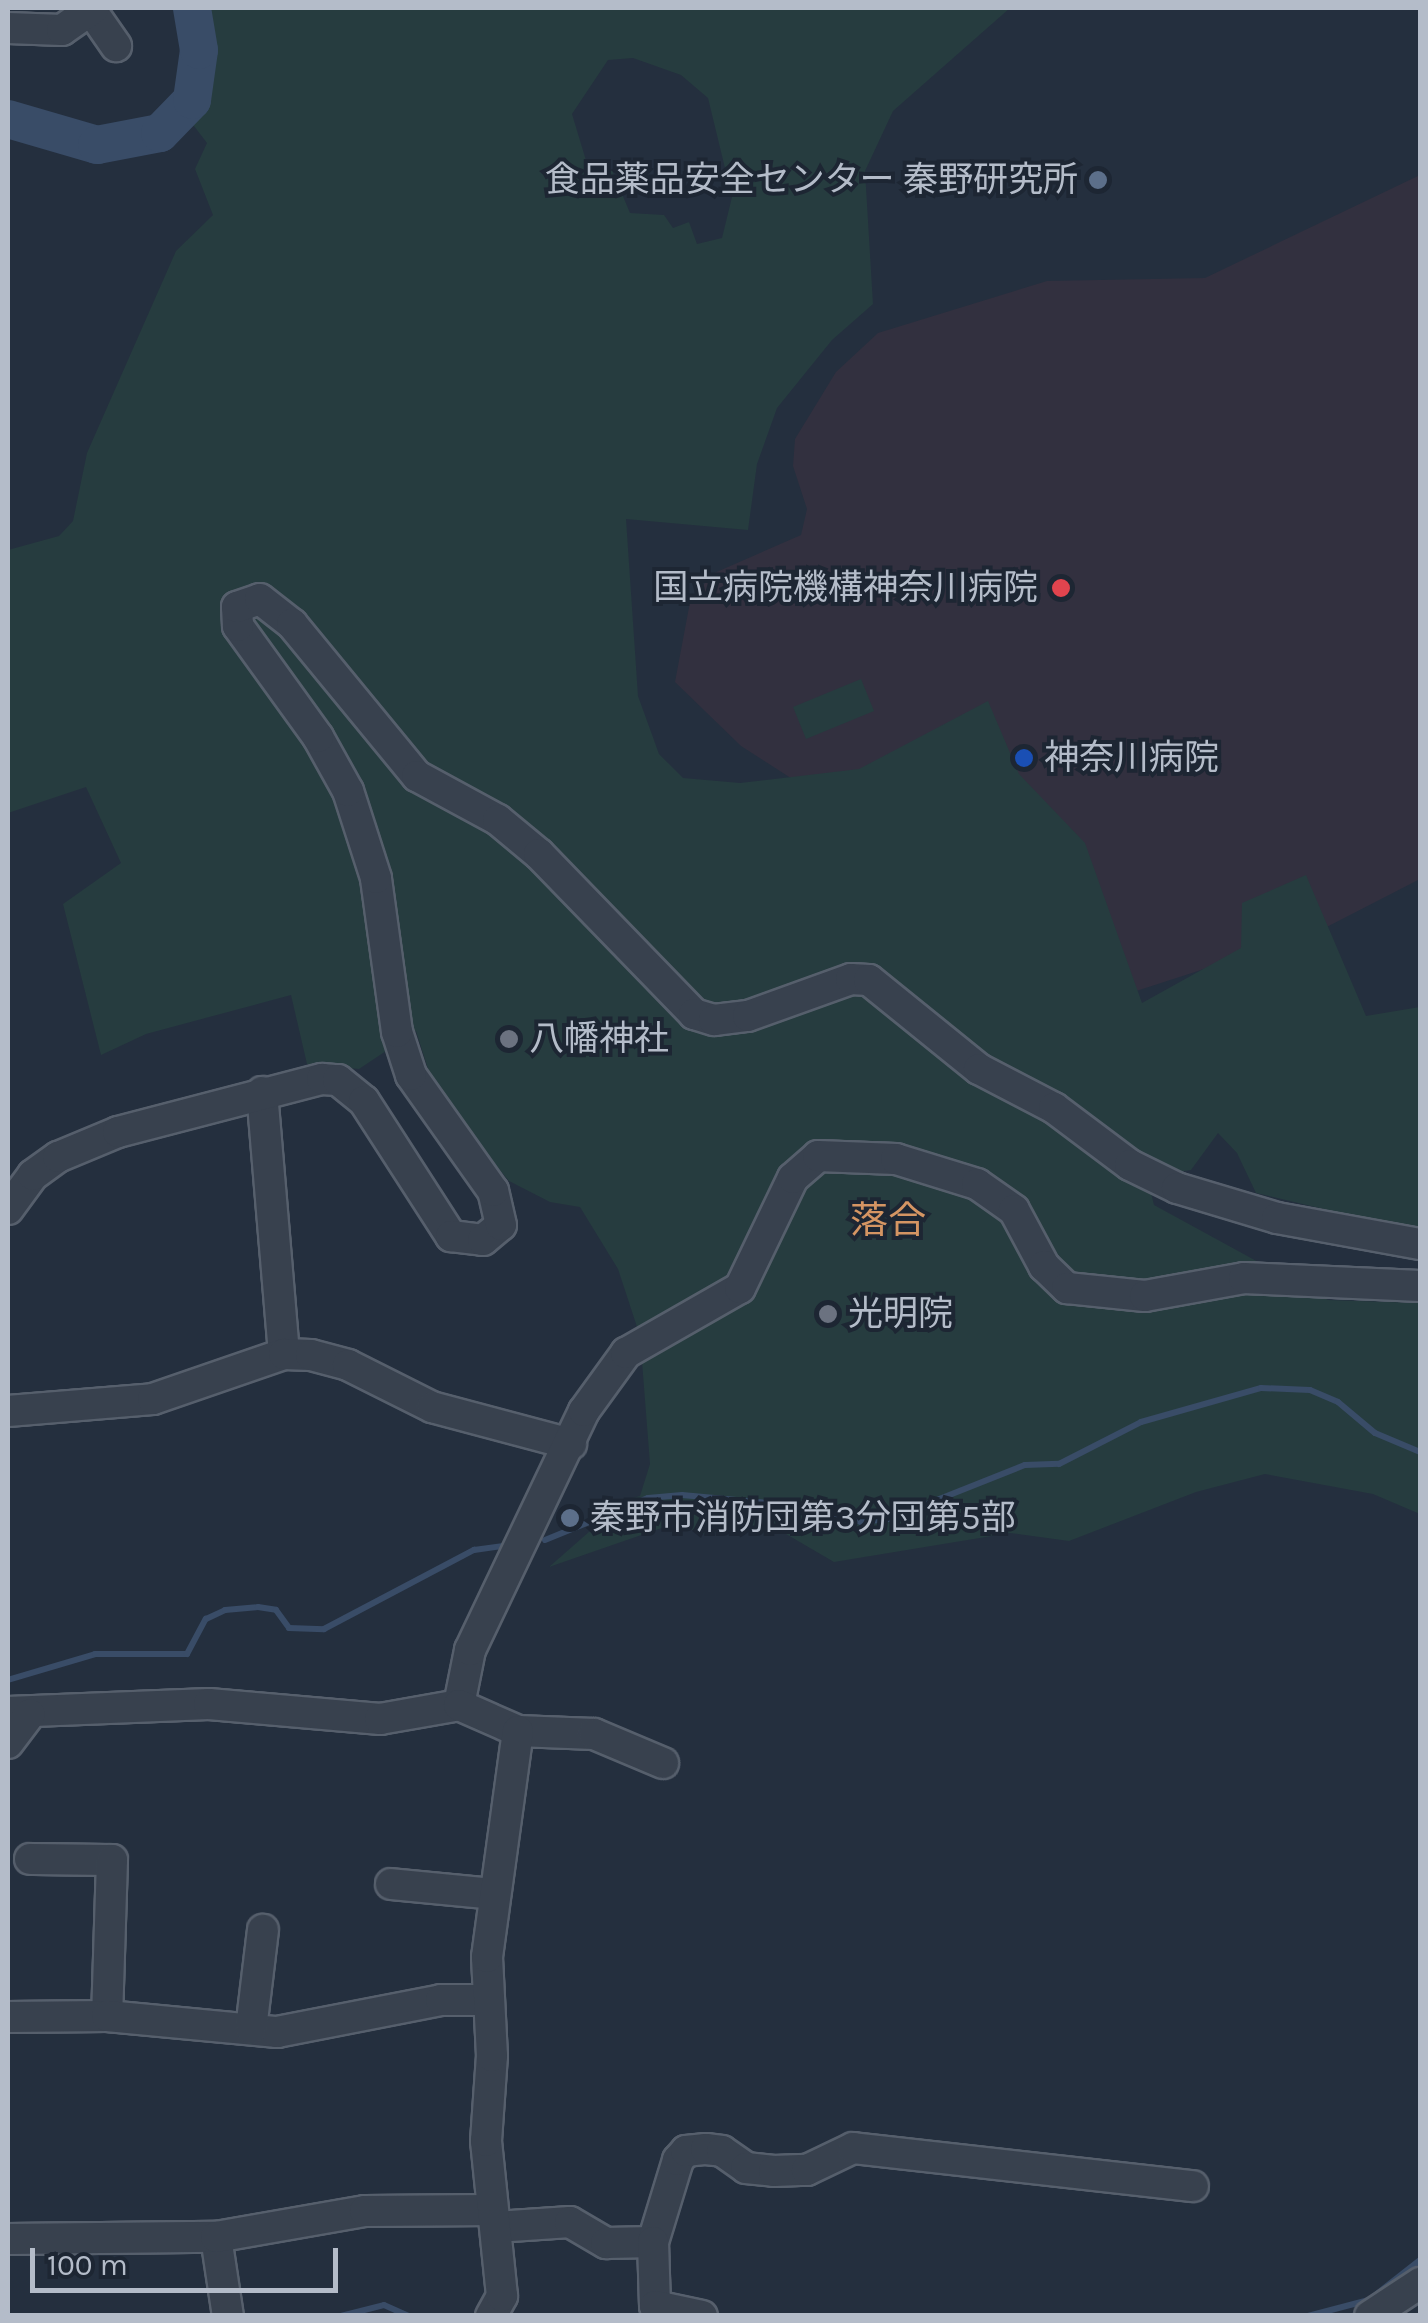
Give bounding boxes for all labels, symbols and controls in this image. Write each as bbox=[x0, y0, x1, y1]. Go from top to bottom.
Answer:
place label: 食品薬品安全センター 秦野研究所 bbox=[545, 159, 1078, 201]
marker: 食品薬品安全センター 秦野研究所 bbox=[1087, 169, 1109, 191]
place label: 国立病院機構神奈川病院 bbox=[653, 567, 1038, 609]
marker: 国立病院機構神奈川病院 bbox=[1048, 575, 1074, 601]
place label: 神奈川病院 bbox=[1044, 737, 1219, 779]
marker: 神奈川病院 bbox=[1013, 747, 1035, 769]
place label: 八幡神社 bbox=[529, 1018, 669, 1060]
marker: 八幡神社 bbox=[498, 1028, 520, 1050]
district label: 落合 bbox=[850, 1198, 926, 1244]
place label: 光明院 bbox=[848, 1293, 953, 1335]
marker: 光明院 bbox=[817, 1303, 839, 1325]
place label: 秦野市消防団第3分団第5部 bbox=[590, 1497, 1015, 1539]
marker: 秦野市消防団第3分団第5部 bbox=[559, 1507, 581, 1529]
scale bar bbox=[35, 2228, 342, 2290]
text: 100 m bbox=[47, 2247, 128, 2283]

